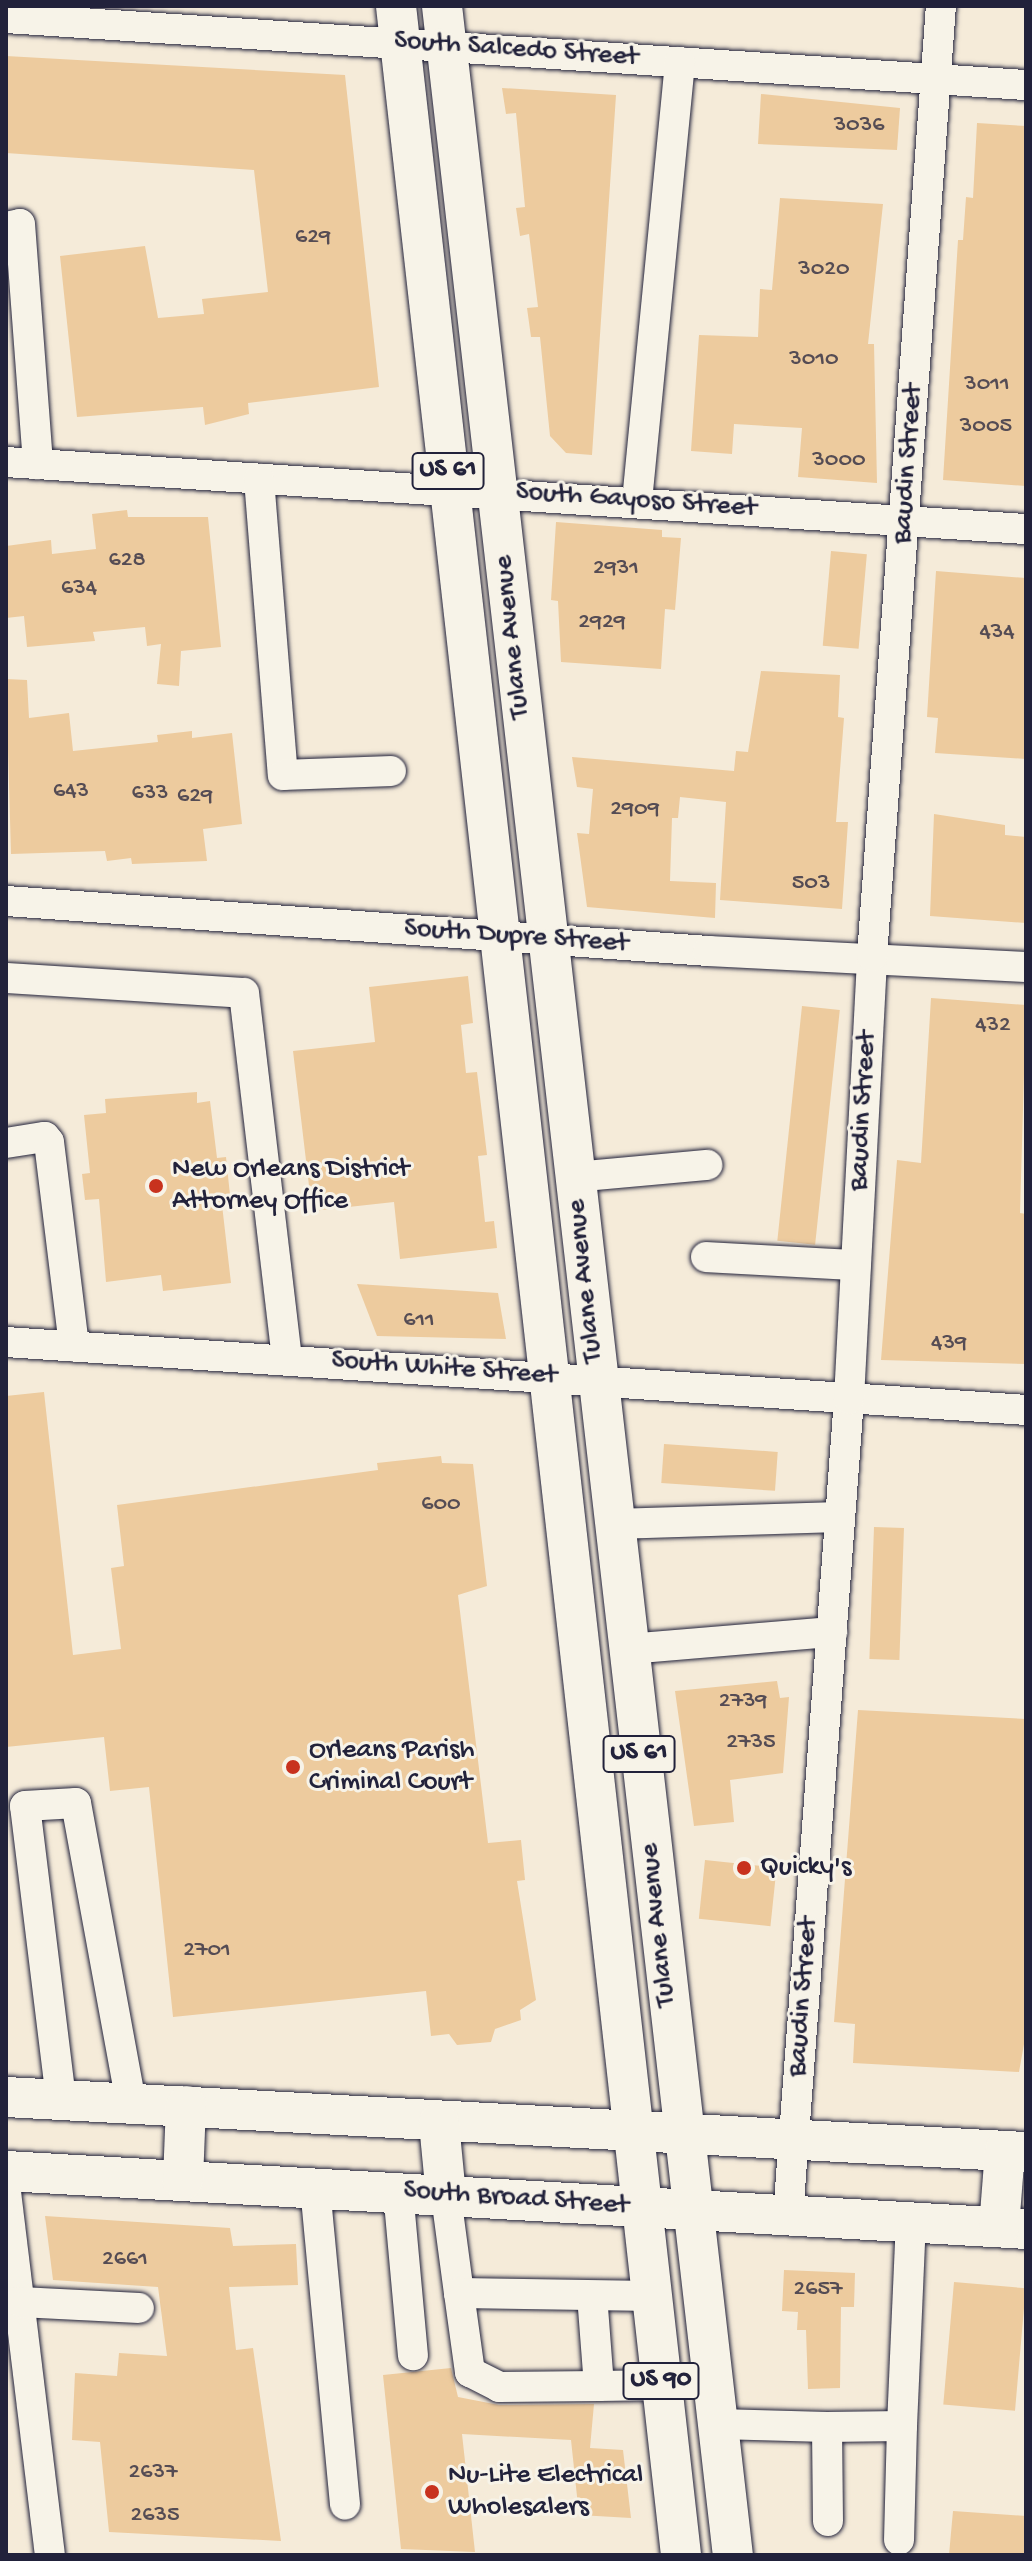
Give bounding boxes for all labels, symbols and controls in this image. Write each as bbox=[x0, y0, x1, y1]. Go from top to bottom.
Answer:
street label: South Salcedo Street bbox=[393, 25, 639, 75]
house number: 3036 bbox=[834, 112, 884, 140]
house number: 629 bbox=[295, 224, 331, 252]
house number: 3020 bbox=[798, 256, 850, 284]
house number: 3010 bbox=[789, 346, 839, 374]
house number: 3011 bbox=[964, 371, 1010, 399]
street label: Baudin Street bbox=[887, 383, 931, 545]
house number: 3005 bbox=[960, 413, 1012, 441]
house number: 3000 bbox=[812, 447, 866, 475]
road number: US 61 bbox=[410, 449, 486, 493]
street label: South Gayoso Street bbox=[514, 476, 758, 526]
house number: 628 bbox=[108, 547, 146, 575]
street label: Tulane Avenue bbox=[488, 554, 538, 720]
house number: 2931 bbox=[593, 555, 639, 583]
house number: 634 bbox=[61, 575, 97, 603]
house number: 2929 bbox=[578, 609, 626, 637]
house number: 434 bbox=[979, 619, 1015, 647]
house number: 643 bbox=[53, 778, 89, 806]
house number: 633 bbox=[131, 780, 169, 808]
house number: 629 bbox=[177, 783, 213, 811]
house number: 2909 bbox=[610, 796, 660, 824]
house number: 503 bbox=[792, 870, 830, 898]
street label: South Dupre Street bbox=[403, 912, 629, 962]
house number: 432 bbox=[975, 1012, 1011, 1040]
street label: Baudin Street bbox=[843, 1030, 885, 1192]
place label: New Orleans District Attorney Office bbox=[172, 1153, 409, 1219]
marker: New Orleans District Attorney Office bbox=[147, 1177, 165, 1195]
street label: Tulane Avenue bbox=[561, 1198, 611, 1364]
house number: 611 bbox=[403, 1307, 435, 1335]
house number: 439 bbox=[931, 1330, 967, 1358]
street label: South White Street bbox=[330, 1344, 558, 1394]
house number: 600 bbox=[421, 1491, 461, 1519]
house number: 2739 bbox=[719, 1688, 767, 1716]
house number: 2735 bbox=[726, 1729, 776, 1757]
road number: US 61 bbox=[601, 1732, 677, 1776]
place label: Orleans Parish Criminal Court bbox=[309, 1734, 474, 1800]
marker: Orleans Parish Criminal Court bbox=[284, 1758, 302, 1776]
street label: Tulane Avenue bbox=[634, 1842, 684, 2008]
place label: Quicky's bbox=[760, 1851, 851, 1885]
marker: Quicky's bbox=[735, 1859, 753, 1877]
street label: Baudin Street bbox=[782, 1916, 826, 2078]
house number: 2701 bbox=[183, 1937, 231, 1965]
street label: South Broad Street bbox=[402, 2174, 630, 2224]
house number: 2661 bbox=[102, 2246, 148, 2274]
house number: 2657 bbox=[793, 2276, 843, 2304]
road number: US 90 bbox=[621, 2359, 701, 2403]
house number: 2637 bbox=[129, 2459, 177, 2487]
place label: Nu-Lite Electrical Wholesalers bbox=[448, 2459, 643, 2525]
marker: Nu-Lite Electrical Wholesalers bbox=[423, 2483, 441, 2501]
house number: 2635 bbox=[130, 2502, 180, 2530]

